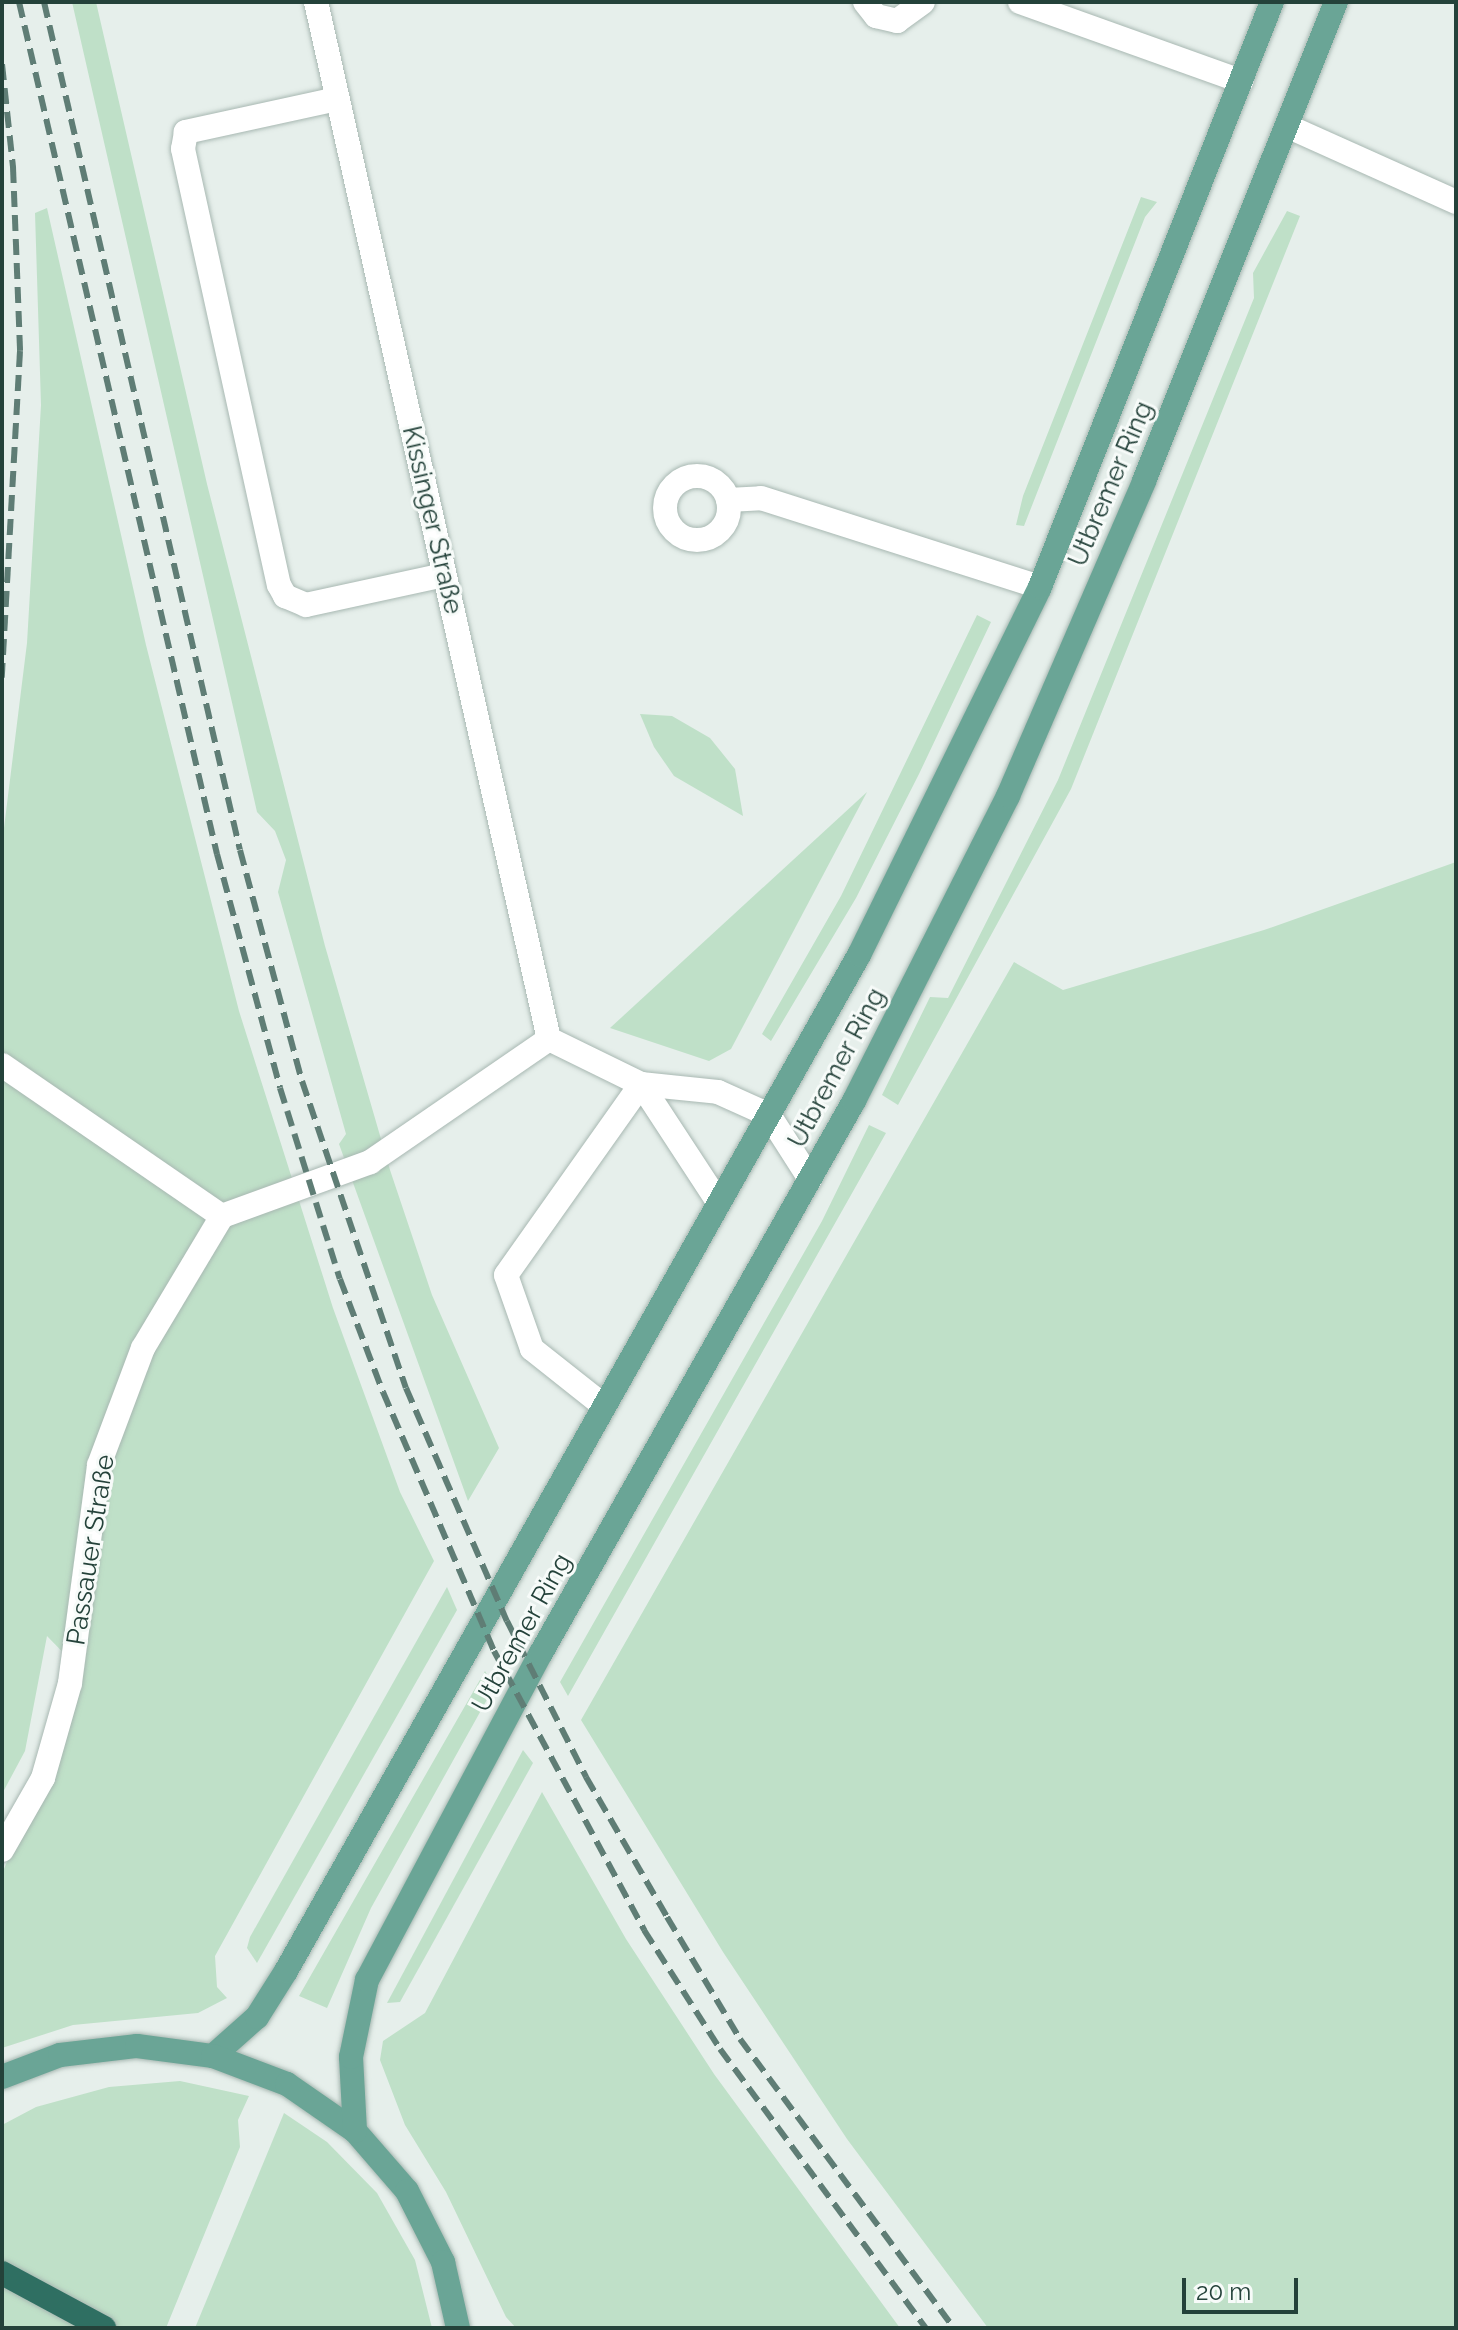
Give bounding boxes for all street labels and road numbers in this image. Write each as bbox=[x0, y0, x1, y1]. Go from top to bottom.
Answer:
street label: Utbremer Ring bbox=[1062, 396, 1160, 572]
street label: Kissinger Straße bbox=[395, 423, 469, 617]
street label: Utbremer Ring bbox=[782, 983, 892, 1153]
street label: Passauer Straße bbox=[60, 1452, 122, 1648]
street label: Utbremer Ring bbox=[465, 1548, 579, 1718]

